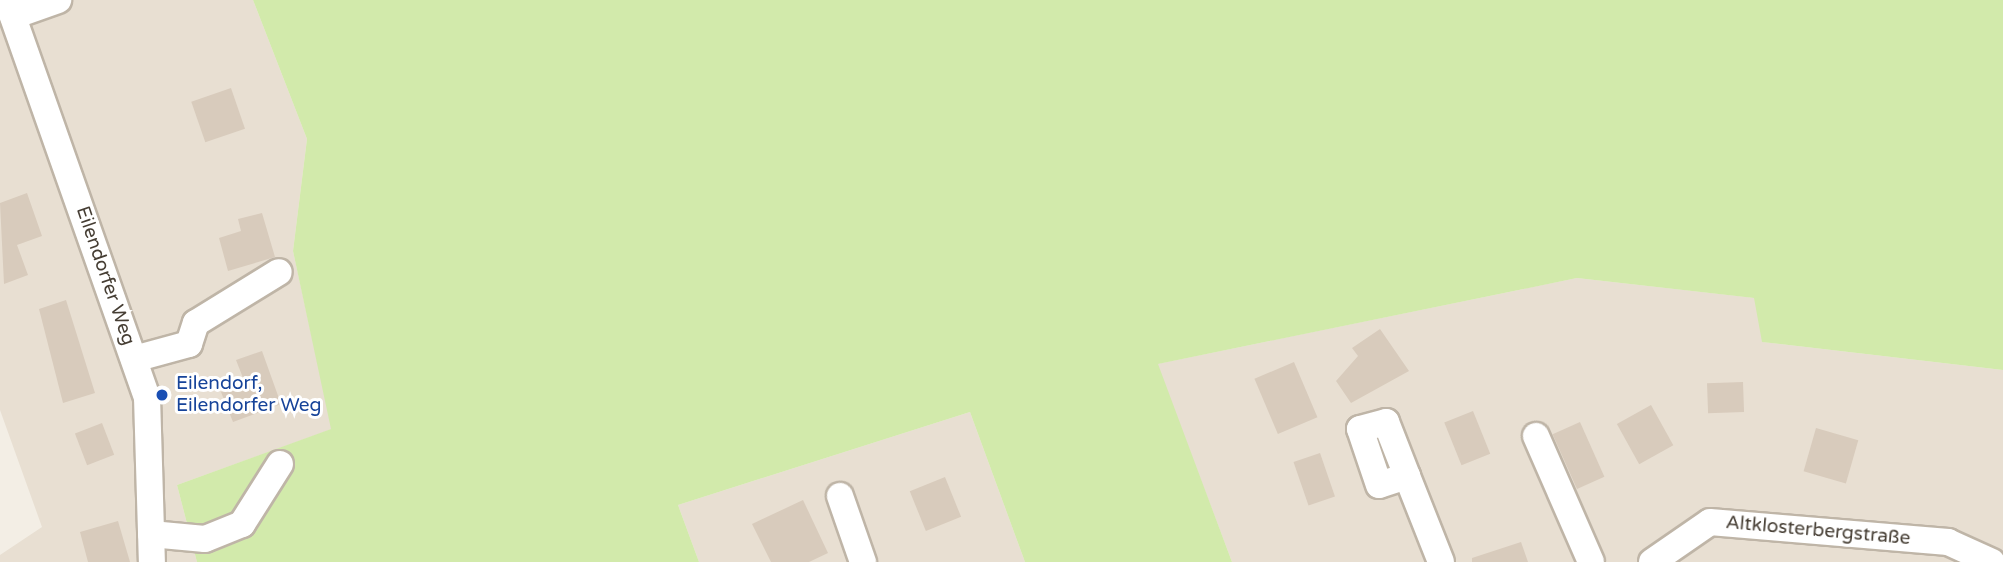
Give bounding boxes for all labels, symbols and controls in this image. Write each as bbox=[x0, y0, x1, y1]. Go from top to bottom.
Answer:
street label: Eilendorfer Weg bbox=[71, 204, 139, 348]
place label: Eilendorf, Eilendorfer Weg bbox=[176, 373, 322, 417]
marker: Eilendorf, Eilendorfer Weg bbox=[154, 387, 170, 403]
street label: Altklosterbergstraße bbox=[1725, 512, 1911, 550]

